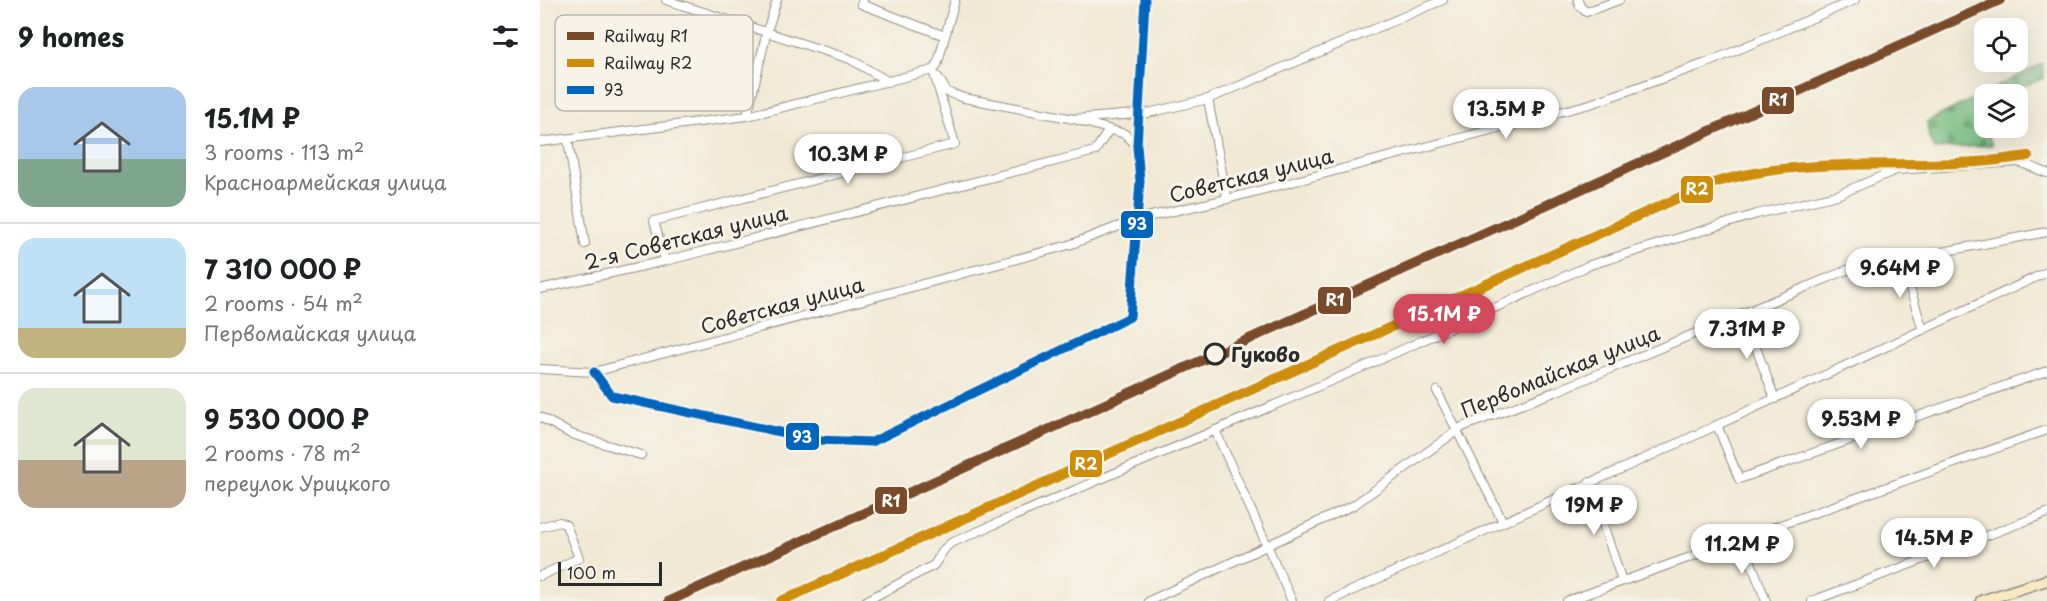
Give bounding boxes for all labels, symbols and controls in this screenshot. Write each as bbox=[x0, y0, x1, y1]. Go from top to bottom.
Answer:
legend bbox=[555, 15, 753, 111]
text: 9 homes bbox=[18, 17, 124, 56]
map controls bbox=[1974, 18, 2028, 138]
button: locate bbox=[1974, 18, 2028, 72]
icon: filters bbox=[489, 20, 522, 53]
text: Railway R1 bbox=[604, 23, 688, 47]
text: Railway R2 bbox=[604, 50, 692, 74]
text: 93 bbox=[604, 77, 623, 101]
button: layers bbox=[1974, 84, 2028, 138]
line badge: R1 bbox=[1761, 86, 1795, 115]
text: R1 bbox=[1769, 87, 1788, 111]
pin: 13.5M ₽ bbox=[1451, 89, 1561, 140]
text: 13.5M ₽ bbox=[1467, 93, 1545, 123]
text: 15.1M ₽ bbox=[204, 98, 300, 137]
icon: home bbox=[66, 111, 138, 183]
pin: 10.3M ₽ bbox=[793, 134, 903, 185]
text: 3 rooms · 113 m² bbox=[204, 137, 364, 167]
text: 10.3M ₽ bbox=[808, 138, 888, 168]
street label: Советская улица bbox=[1166, 140, 1336, 210]
text: Красноармейская улица bbox=[204, 167, 447, 197]
line badge: R2 bbox=[1680, 175, 1714, 204]
text: R2 bbox=[1686, 176, 1708, 200]
street label: 2-я Советская улица bbox=[581, 197, 791, 277]
line badge: 93 bbox=[1120, 210, 1154, 239]
text: 93 bbox=[1127, 211, 1147, 235]
pin: 9.64M ₽ bbox=[1845, 248, 1955, 299]
text: 7 310 000 ₽ bbox=[204, 249, 361, 288]
text: 9.64M ₽ bbox=[1860, 252, 1940, 282]
icon: home bbox=[66, 262, 138, 334]
street label: Советская улица bbox=[697, 269, 867, 341]
line badge: R1 bbox=[1317, 286, 1352, 315]
text: R1 bbox=[1326, 287, 1345, 311]
text: 2 rooms · 54 m² bbox=[204, 288, 363, 318]
pin: 15.1M ₽ bbox=[1389, 294, 1499, 345]
text: 15.1M ₽ bbox=[1407, 298, 1481, 328]
pin: 7.31M ₽ bbox=[1692, 309, 1802, 360]
text: 7.31M ₽ bbox=[1709, 313, 1785, 343]
street label: Первомайская улица bbox=[1456, 317, 1664, 425]
text: Первомайская улица bbox=[204, 318, 416, 348]
place label: Гуково bbox=[1231, 339, 1300, 369]
marker: Гуково bbox=[1204, 343, 1226, 365]
text: 9 530 000 ₽ bbox=[204, 399, 369, 438]
pin: 9.53M ₽ bbox=[1806, 399, 1916, 450]
text: 9.53M ₽ bbox=[1821, 403, 1901, 433]
icon: home bbox=[66, 412, 138, 484]
line badge: 93 bbox=[785, 422, 820, 451]
text: 93 bbox=[792, 424, 812, 448]
text: 2 rooms · 78 m² bbox=[204, 438, 361, 468]
line badge: R2 bbox=[1069, 449, 1103, 478]
text: R2 bbox=[1075, 451, 1097, 475]
text: переулок Урицкого bbox=[204, 468, 391, 498]
pin: 19M ₽ bbox=[1552, 485, 1636, 536]
line badge: R1 bbox=[874, 486, 908, 515]
text: R1 bbox=[882, 488, 901, 512]
text: 19M ₽ bbox=[1565, 489, 1623, 519]
pin: 14.5M ₽ bbox=[1879, 518, 1989, 569]
text: 14.5M ₽ bbox=[1895, 522, 1973, 552]
pin: 11.2M ₽ bbox=[1687, 524, 1797, 575]
text: 11.2M ₽ bbox=[1705, 528, 1779, 558]
scale bar bbox=[558, 559, 662, 586]
text: 100 m bbox=[567, 560, 616, 584]

